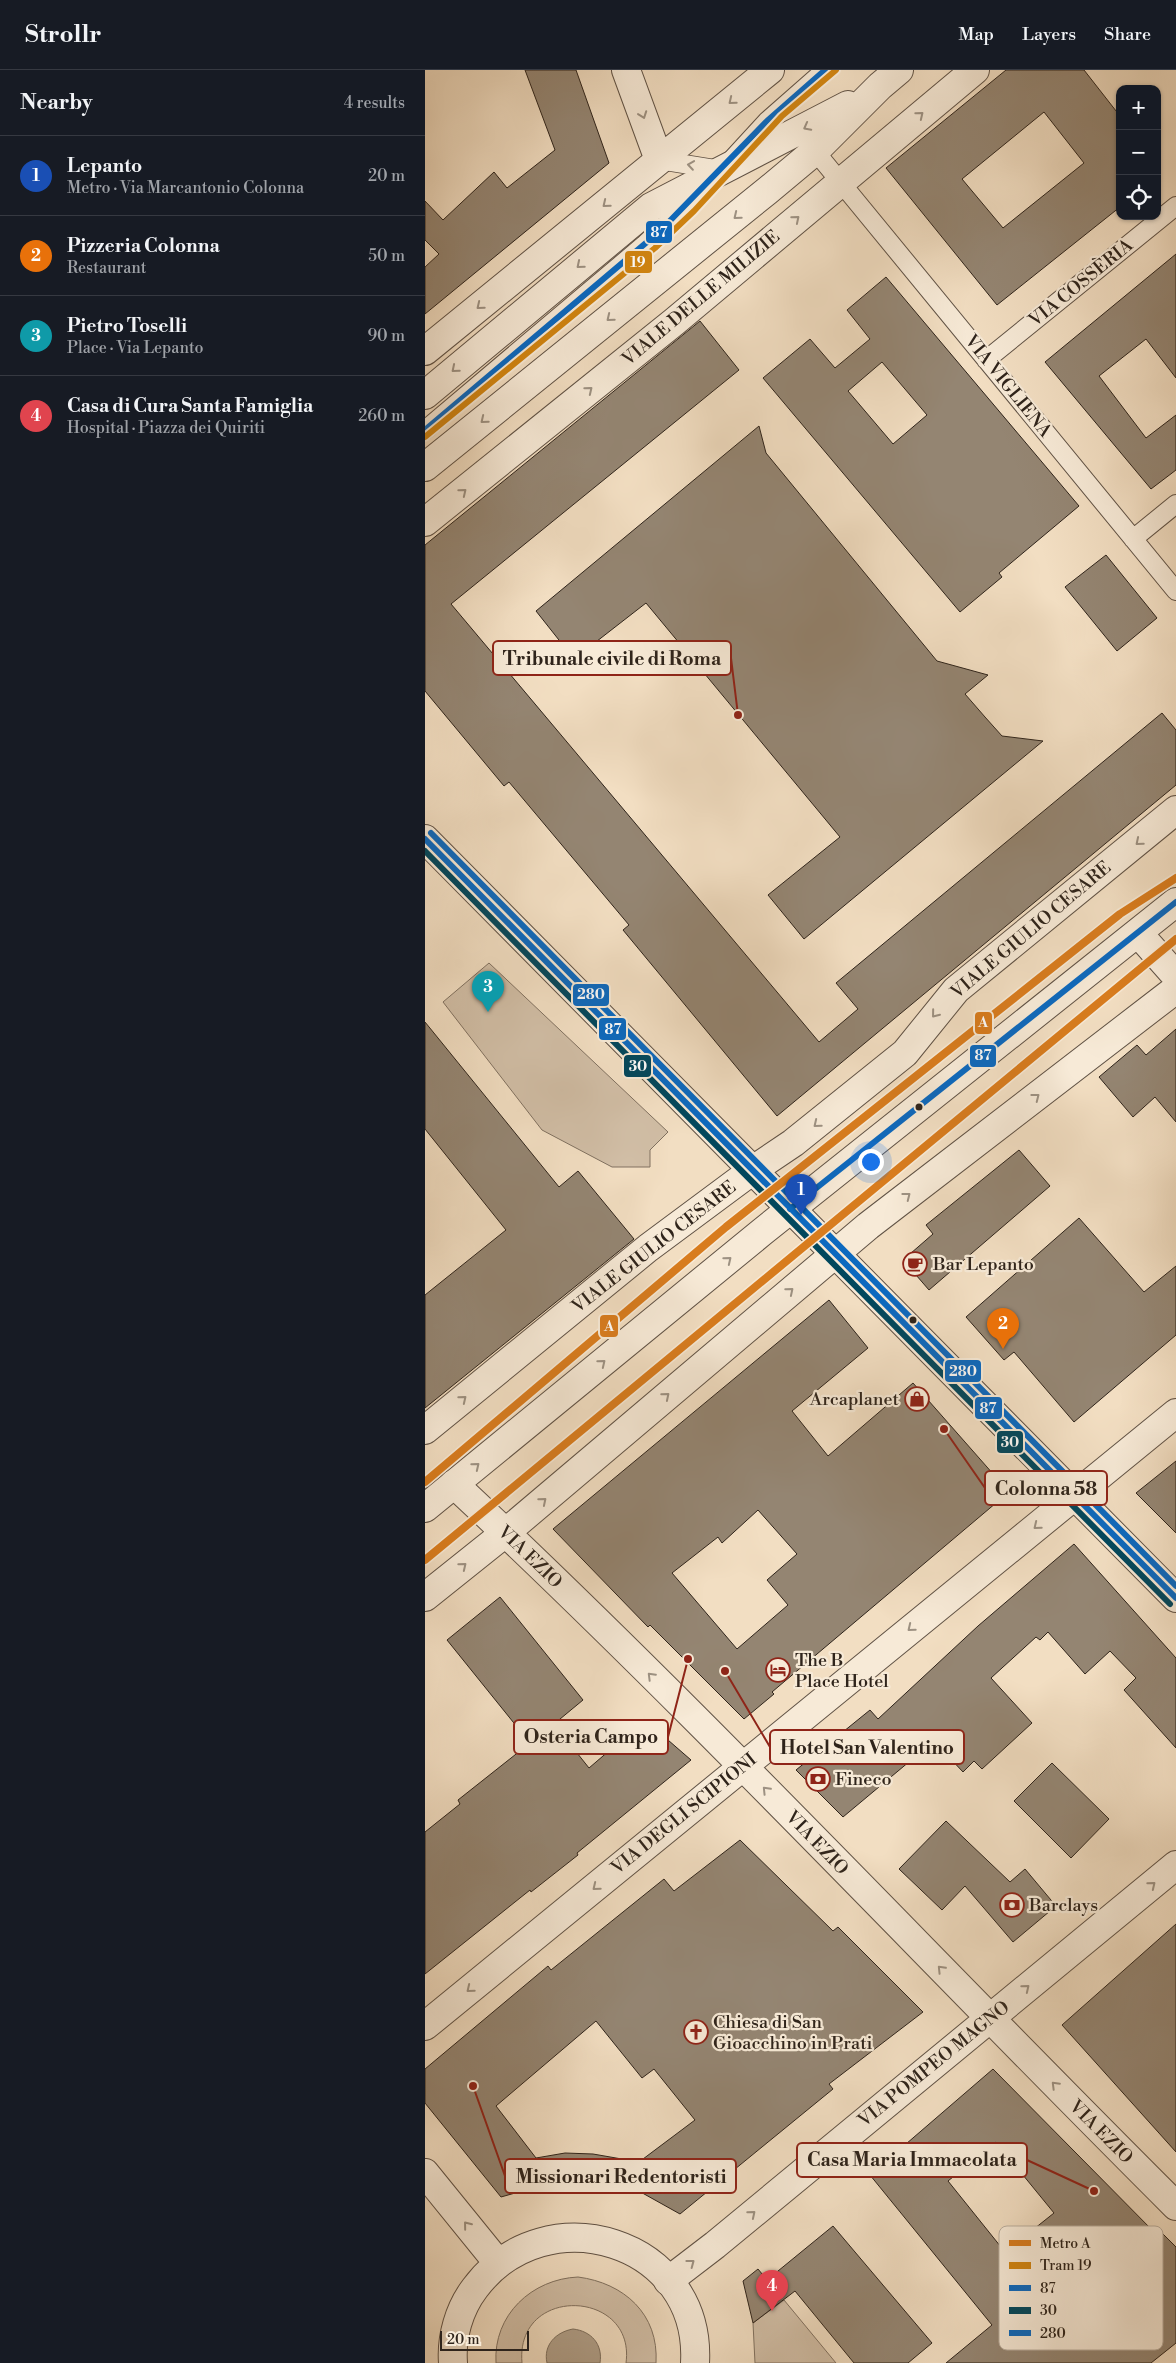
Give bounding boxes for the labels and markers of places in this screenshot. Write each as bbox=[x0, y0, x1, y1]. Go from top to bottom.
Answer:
callout: Tribunale civile di Roma bbox=[493, 641, 731, 675]
pin: 3 bbox=[472, 971, 504, 1012]
unlabelled marker bbox=[914, 1102, 924, 1112]
pin: 1 bbox=[785, 1174, 817, 1215]
cafe icon: Bar Lepanto bbox=[902, 1251, 928, 1277]
place label: Bar Lepanto bbox=[932, 1253, 1034, 1276]
pin: 2 bbox=[987, 1308, 1019, 1349]
unlabelled marker bbox=[908, 1315, 918, 1325]
shop icon: Arcaplanet bbox=[904, 1386, 930, 1412]
place label: Arcaplanet bbox=[809, 1388, 900, 1411]
callout: Colonna 58 bbox=[985, 1471, 1107, 1505]
place label: The B Place Hotel bbox=[795, 1649, 889, 1693]
hotel icon: The B Place Hotel bbox=[765, 1657, 791, 1683]
callout: Osteria Campo bbox=[514, 1720, 668, 1754]
callout: Hotel San Valentino bbox=[770, 1730, 964, 1764]
bank icon: Fineco bbox=[805, 1766, 831, 1792]
place label: Fineco bbox=[835, 1768, 892, 1791]
bank icon: Barclays bbox=[999, 1892, 1025, 1918]
place label: Barclays bbox=[1028, 1894, 1098, 1917]
place label: Chiesa di San Gioacchino in Prati bbox=[713, 2011, 873, 2055]
church icon: Chiesa di San Gioacchino in Prati bbox=[683, 2019, 709, 2045]
callout: Casa Maria Immacolata bbox=[797, 2143, 1027, 2177]
callout: Missionari Redentoristi bbox=[505, 2159, 736, 2193]
pin: 4 bbox=[756, 2270, 788, 2311]

